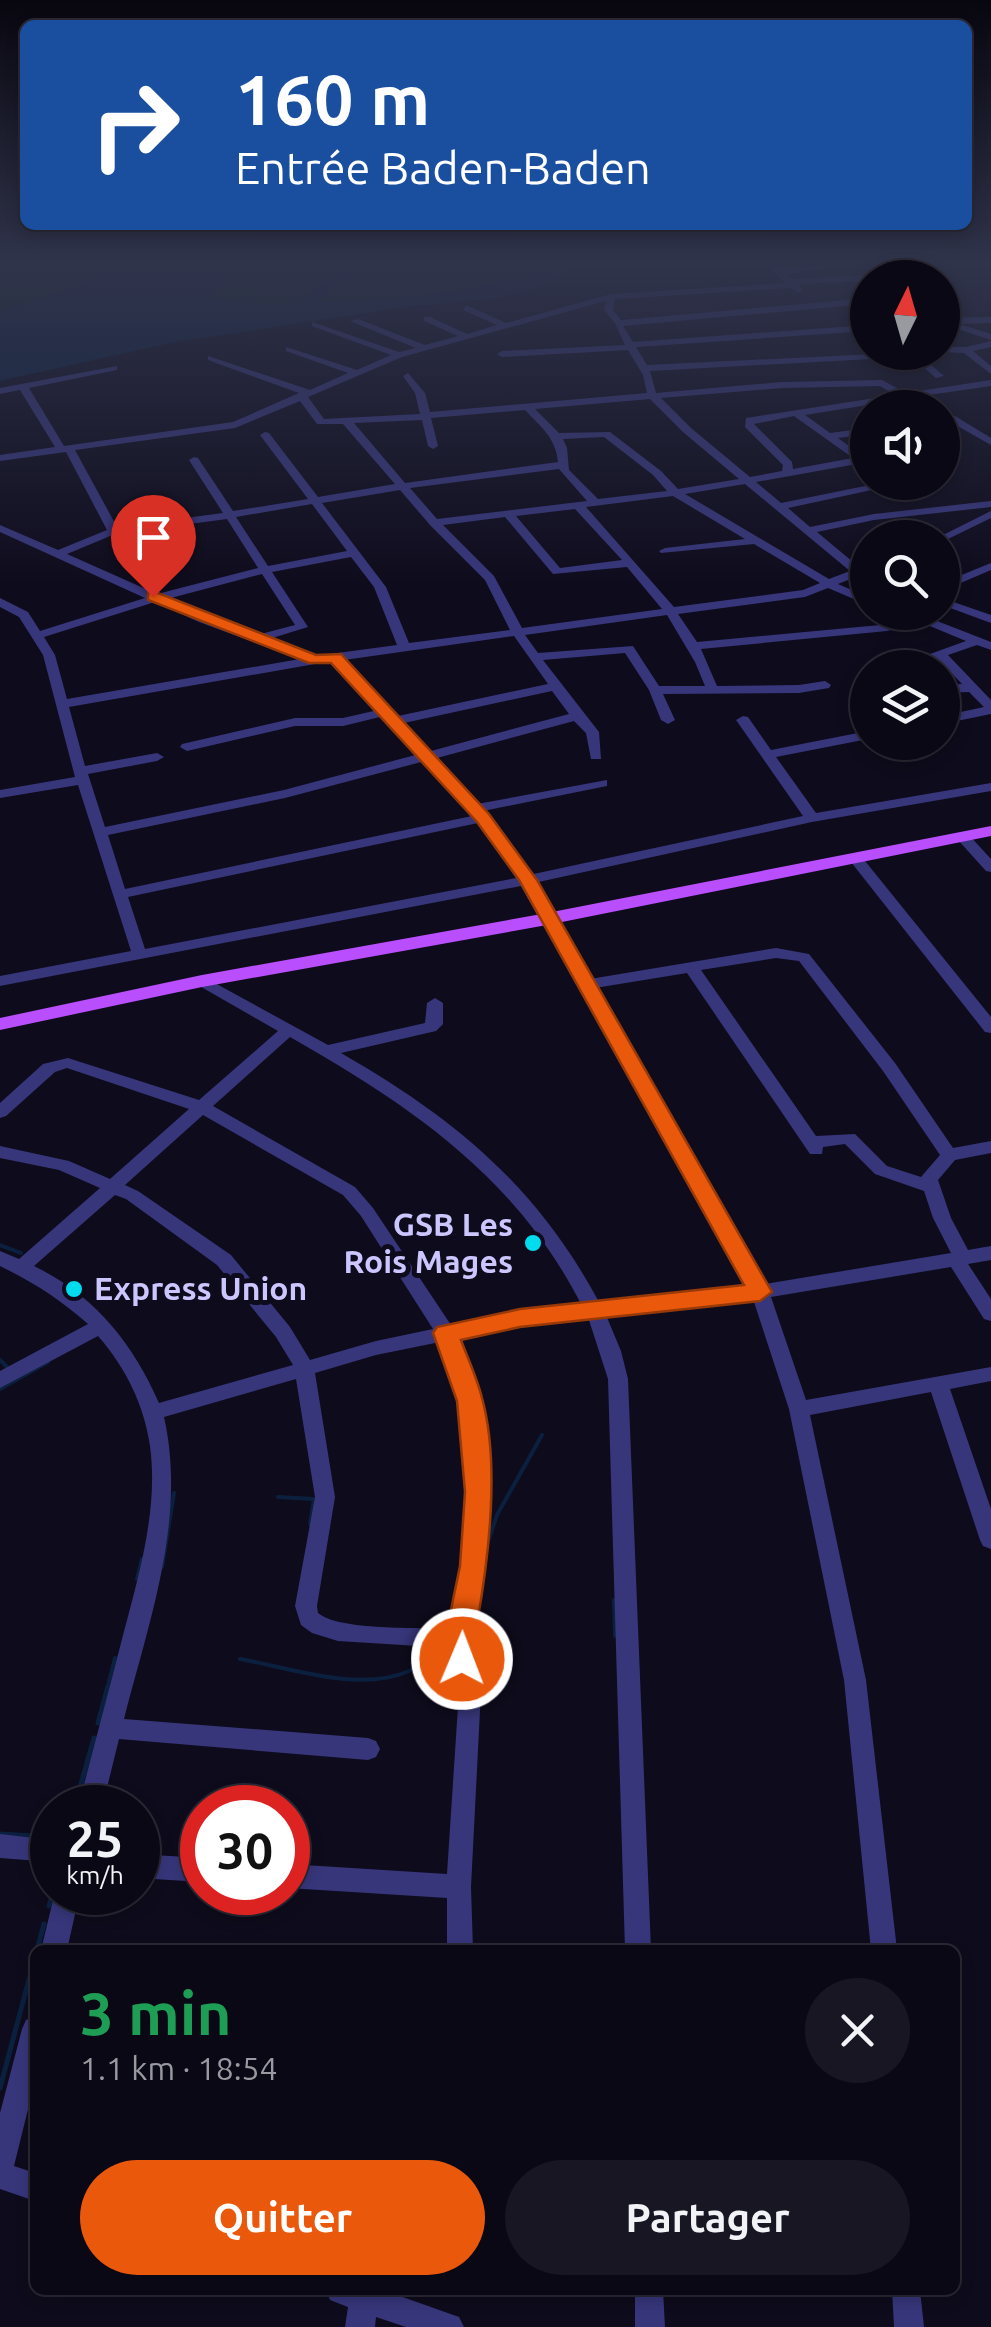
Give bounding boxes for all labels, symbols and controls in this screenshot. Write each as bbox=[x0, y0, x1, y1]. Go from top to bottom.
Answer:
icon: right bbox=[70, 60, 200, 190]
text: 160 m bbox=[235, 60, 430, 138]
text: Entrée Baden-Baden bbox=[235, 142, 651, 193]
north arrow bbox=[850, 260, 960, 370]
map controls bbox=[850, 260, 960, 760]
button: sound bbox=[850, 390, 960, 500]
pin bbox=[111, 495, 196, 598]
icon: arrive bbox=[126, 510, 181, 565]
button: search bbox=[850, 520, 960, 630]
button: layers bbox=[850, 650, 960, 760]
place label: GSB Les Rois Mages bbox=[344, 1206, 513, 1279]
marker: GSB Les Rois Mages bbox=[522, 1232, 544, 1254]
place label: Express Union bbox=[94, 1270, 307, 1306]
marker: Express Union bbox=[63, 1278, 85, 1300]
position arrow bbox=[410, 1607, 514, 1711]
speed limit sign: 30 bbox=[180, 1785, 310, 1915]
text: 25 bbox=[67, 1810, 123, 1866]
text: km/h bbox=[66, 1861, 124, 1889]
button: close bbox=[805, 1978, 910, 2083]
text: 3 min bbox=[80, 1979, 232, 2046]
text: 1.1 km · 18:54 bbox=[80, 2050, 278, 2086]
button: Quitter bbox=[80, 2160, 485, 2275]
button: Partager bbox=[505, 2160, 910, 2275]

